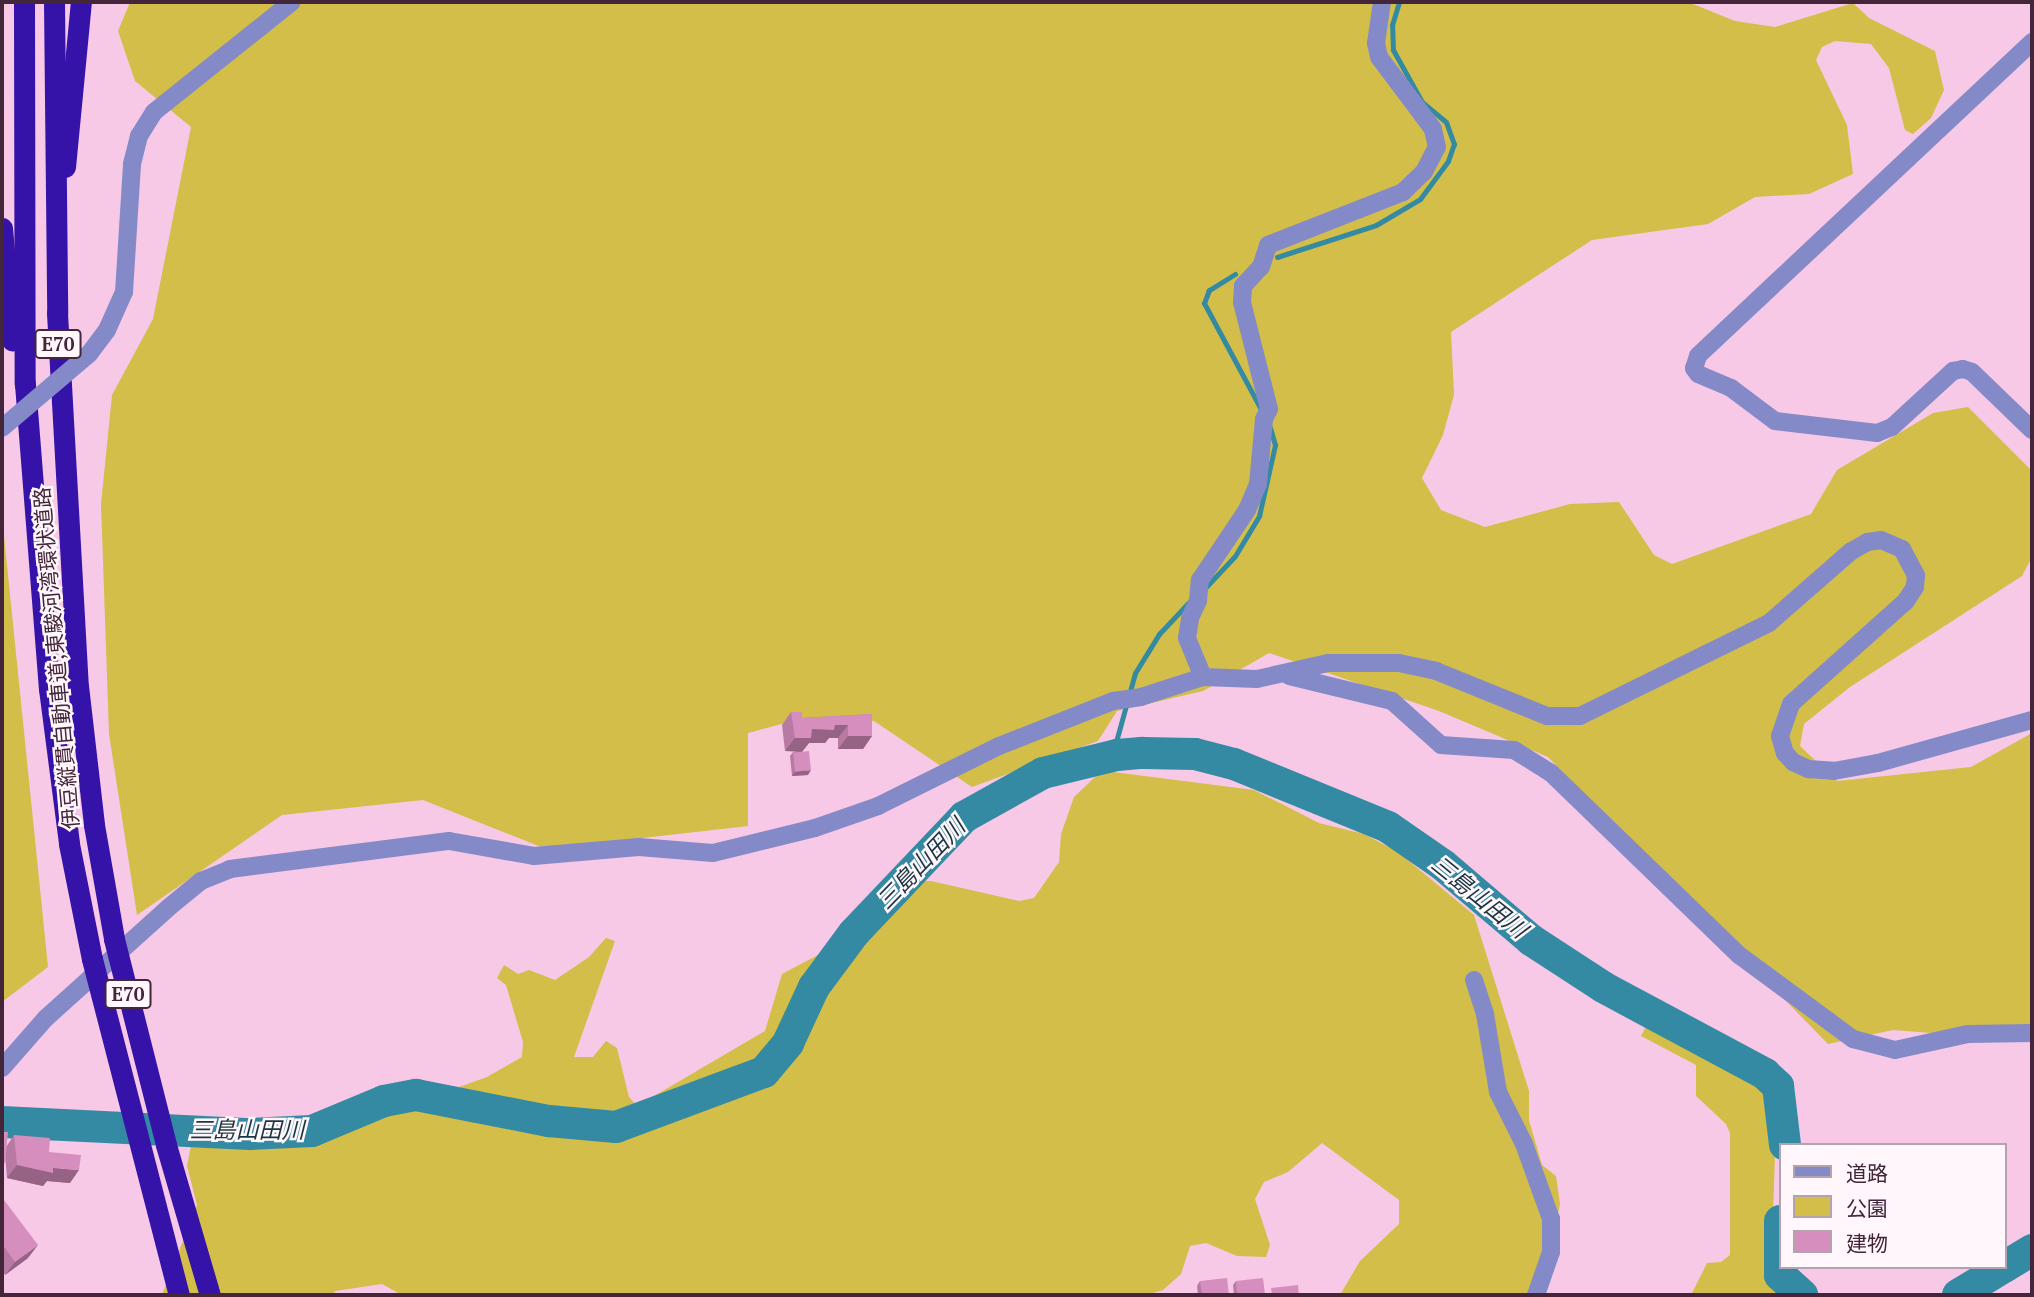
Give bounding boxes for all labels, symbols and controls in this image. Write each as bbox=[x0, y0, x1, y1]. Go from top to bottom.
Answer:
road number: E70 bbox=[34, 328, 82, 360]
street label: 伊豆縦貫自動車道;東駿河湾環状道路 bbox=[29, 486, 83, 830]
water label: 三島山田川 bbox=[871, 813, 971, 915]
water label: 三島山田川 bbox=[1426, 850, 1532, 944]
road number: E70 bbox=[104, 978, 152, 1010]
water label: 三島山田川 bbox=[190, 1116, 304, 1144]
legend bbox=[1778, 1143, 2006, 1269]
text: 道路 bbox=[1846, 1159, 1888, 1187]
text: 公園 bbox=[1846, 1194, 1888, 1222]
text: 建物 bbox=[1846, 1229, 1888, 1257]

